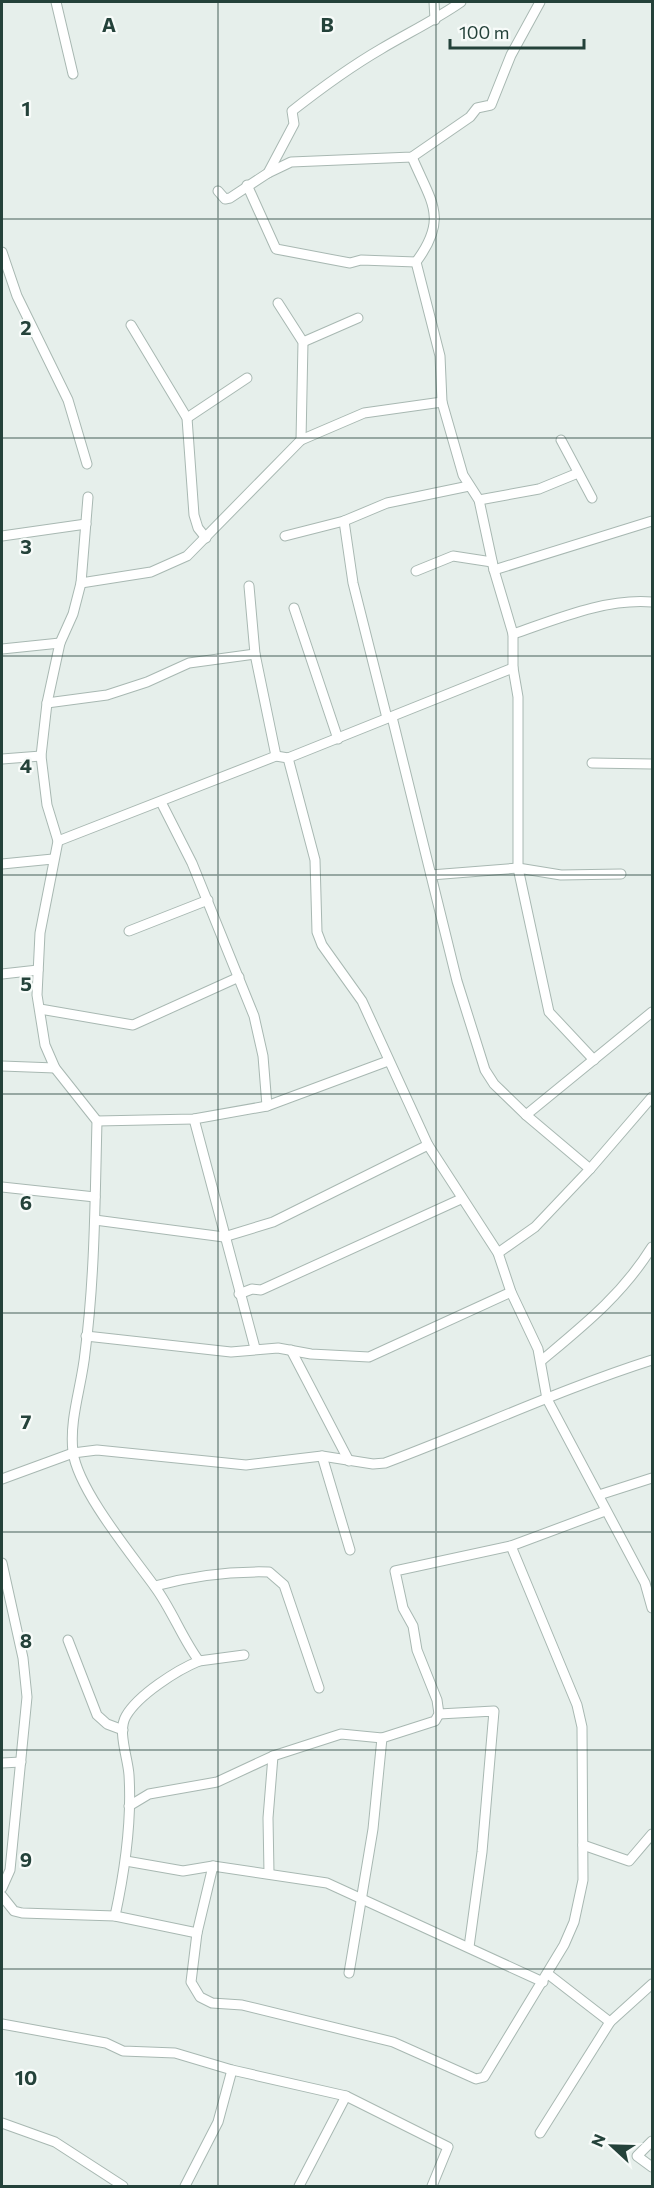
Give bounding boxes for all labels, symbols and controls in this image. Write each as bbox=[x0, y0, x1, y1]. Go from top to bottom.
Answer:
text: A bbox=[102, 12, 116, 36]
text: B bbox=[320, 12, 334, 36]
scale bar bbox=[450, 12, 584, 50]
text: 100 m bbox=[459, 21, 509, 43]
text: 1 bbox=[21, 96, 31, 120]
text: 2 bbox=[20, 315, 32, 339]
text: 3 bbox=[20, 534, 32, 558]
text: 4 bbox=[20, 753, 32, 777]
text: 5 bbox=[20, 971, 32, 995]
text: 6 bbox=[20, 1190, 32, 1214]
text: 7 bbox=[21, 1409, 32, 1433]
text: 8 bbox=[20, 1628, 32, 1652]
text: 9 bbox=[20, 1847, 32, 1871]
text: 10 bbox=[15, 2065, 37, 2089]
north arrow bbox=[582, 2116, 642, 2176]
text: N bbox=[587, 2131, 609, 2149]

